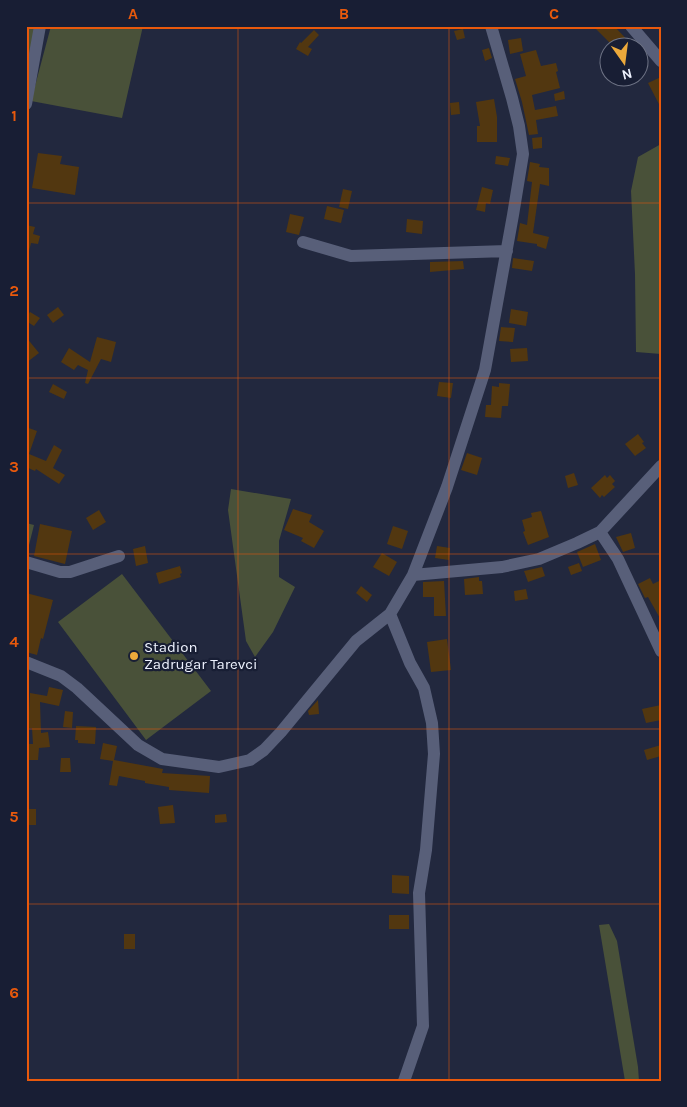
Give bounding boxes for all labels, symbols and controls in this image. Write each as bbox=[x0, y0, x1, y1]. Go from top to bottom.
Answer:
text: A bbox=[128, 4, 138, 23]
text: B bbox=[339, 4, 349, 23]
text: C bbox=[549, 4, 559, 23]
north arrow bbox=[600, 38, 650, 88]
text: N bbox=[620, 65, 634, 84]
text: 1 bbox=[11, 106, 17, 125]
text: 2 bbox=[9, 281, 19, 300]
text: 3 bbox=[9, 457, 19, 476]
text: 4 bbox=[9, 632, 19, 651]
place label: Stadion Zadrugar Tarevci bbox=[144, 638, 258, 673]
marker: Stadion Zadrugar Tarevci bbox=[128, 650, 140, 662]
text: 5 bbox=[9, 807, 19, 826]
text: 6 bbox=[9, 983, 19, 1002]

